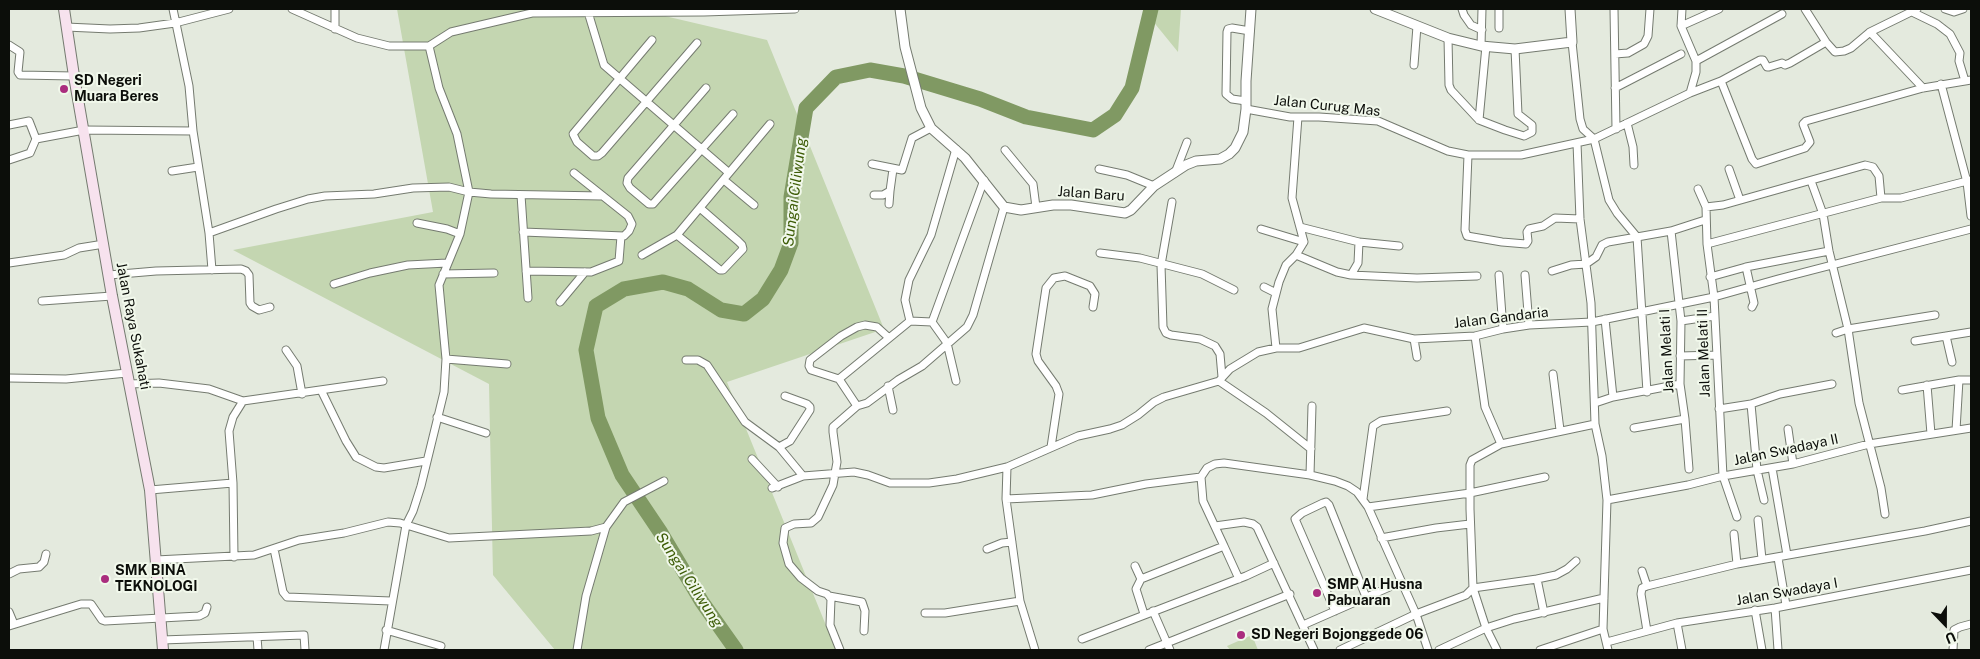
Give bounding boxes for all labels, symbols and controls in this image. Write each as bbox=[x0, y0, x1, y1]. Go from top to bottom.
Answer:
place label: SD Negeri Muara Beres bbox=[74, 73, 159, 105]
marker: SD Negeri Muara Beres bbox=[58, 83, 70, 95]
street label: Jalan Curug Mas bbox=[1273, 92, 1381, 120]
water label: Sungai Ciliwung bbox=[779, 137, 811, 247]
street label: Jalan Baru bbox=[1057, 183, 1125, 205]
street label: Jalan Raya Sukahati bbox=[112, 261, 154, 391]
street label: Jalan Gandaria bbox=[1453, 304, 1549, 332]
street label: Jalan Melati I bbox=[1656, 308, 1678, 394]
street label: Jalan Melati II bbox=[1694, 308, 1714, 398]
street label: Jalan Swadaya II bbox=[1732, 431, 1840, 469]
water label: Sungai Ciliwung bbox=[652, 529, 726, 631]
place label: SMK BINA TEKNOLOGI bbox=[115, 563, 197, 596]
marker: SMK BINA TEKNOLOGI bbox=[99, 573, 111, 585]
street label: Jalan Swadaya I bbox=[1735, 575, 1839, 609]
place label: SMP Al Husna Pabuaran bbox=[1327, 577, 1422, 610]
marker: SMP Al Husna Pabuaran bbox=[1311, 587, 1323, 599]
north arrow bbox=[1920, 599, 1970, 649]
place label: SD Negeri Bojonggede 06 bbox=[1251, 627, 1423, 643]
marker: SD Negeri Bojonggede 06 bbox=[1235, 629, 1247, 641]
text: U bbox=[1943, 629, 1958, 647]

